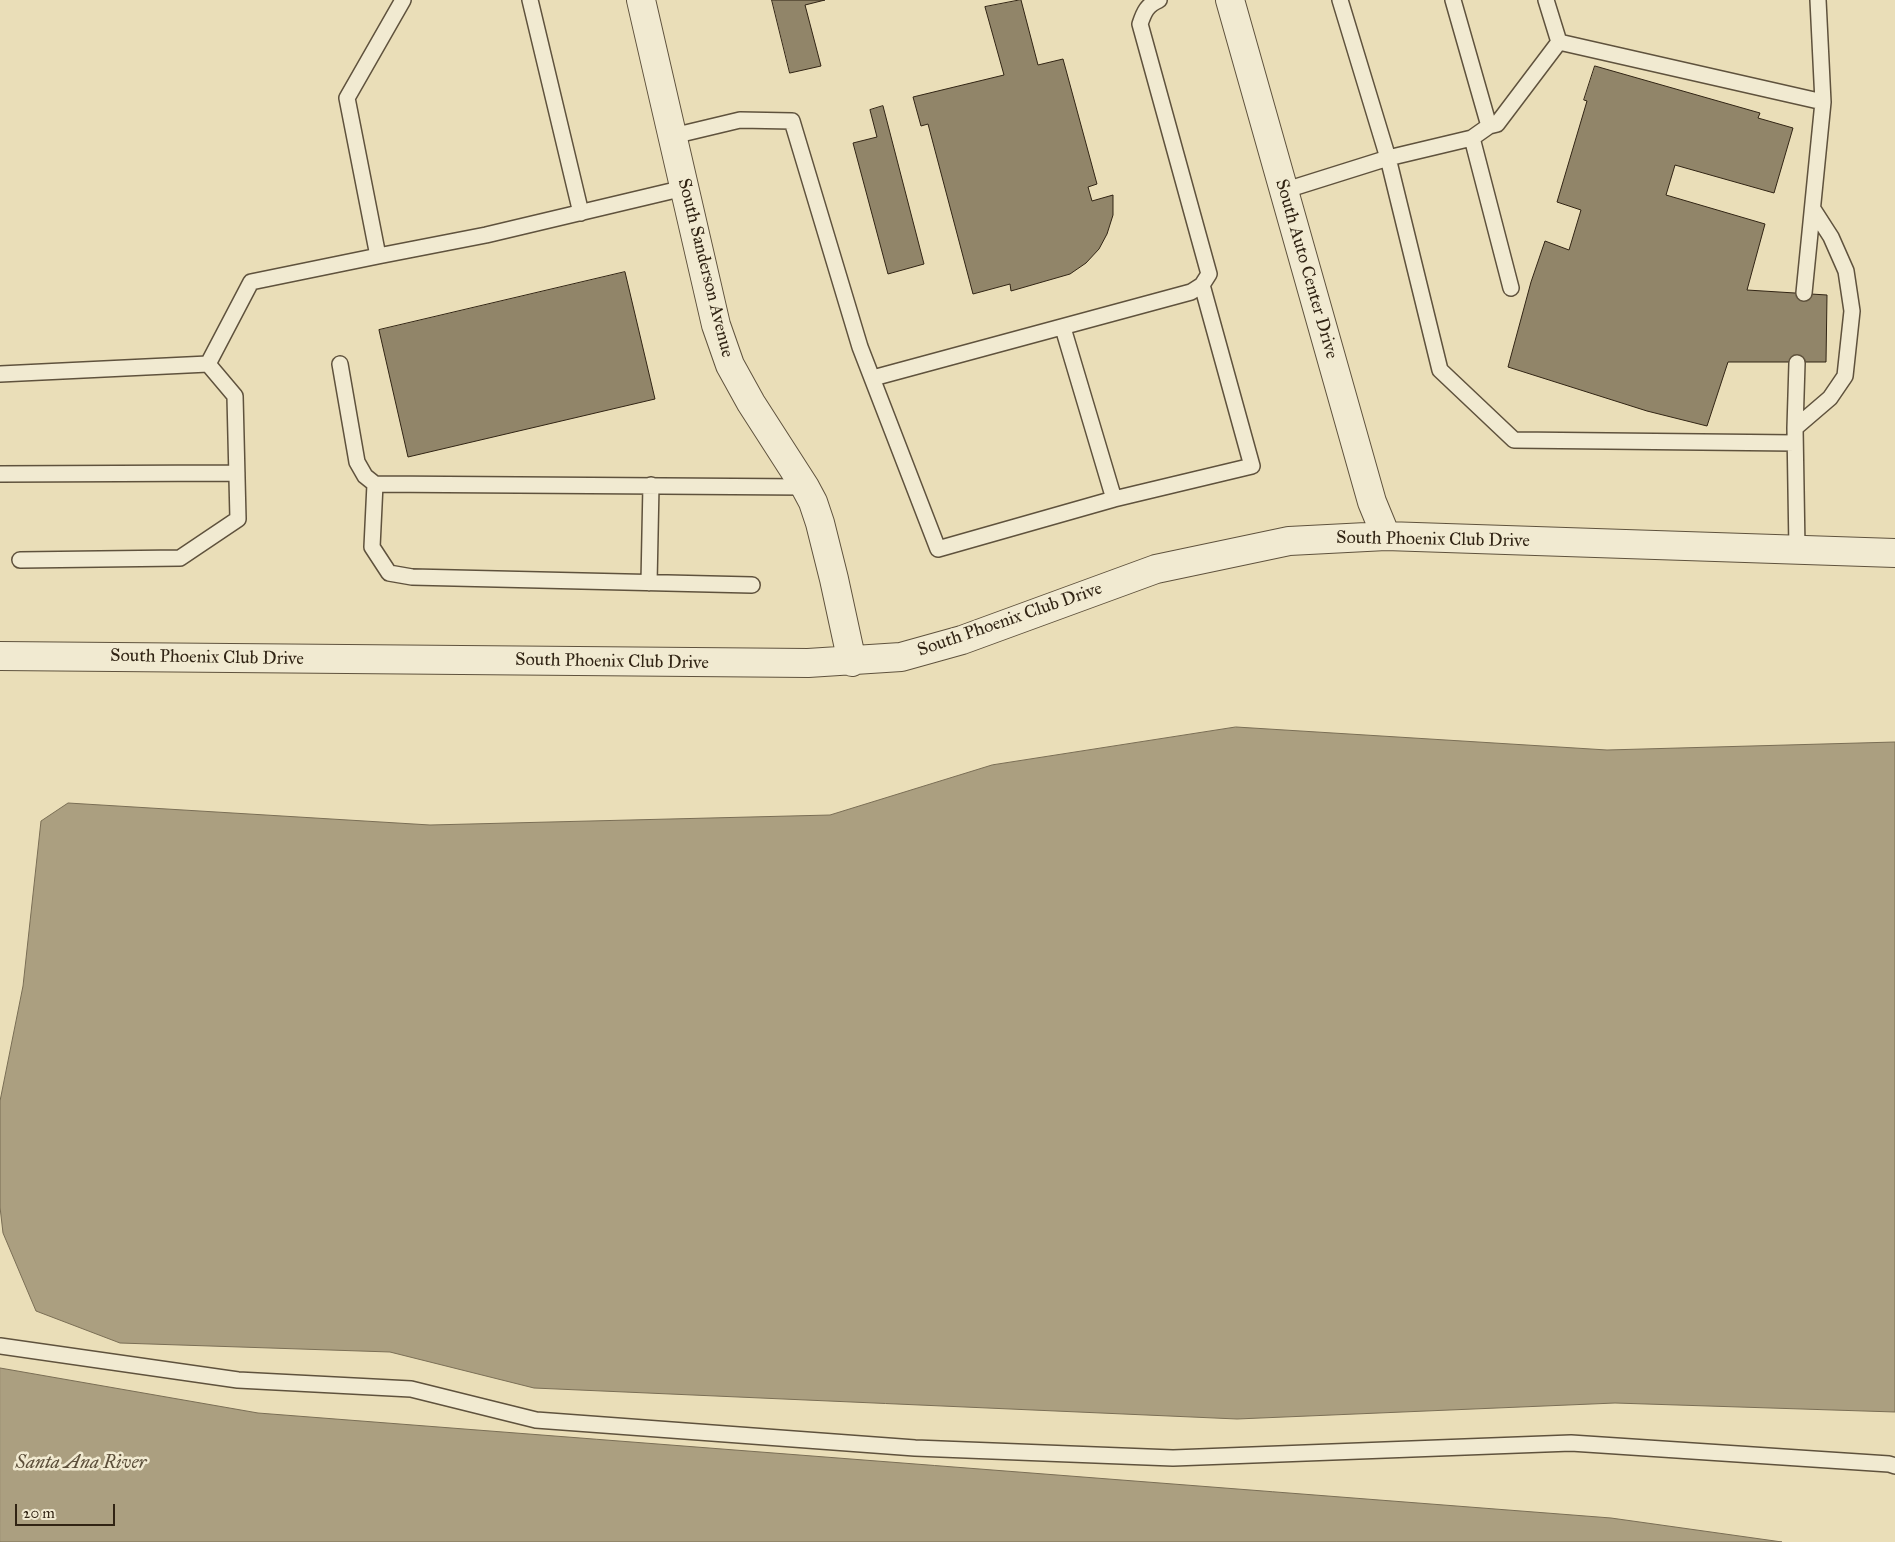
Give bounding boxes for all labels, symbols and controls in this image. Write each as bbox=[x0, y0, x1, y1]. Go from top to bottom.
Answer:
street label: South Sanderson Avenue bbox=[672, 176, 738, 360]
street label: South Auto Center Drive bbox=[1270, 177, 1342, 361]
street label: South Phoenix Club Drive bbox=[1336, 528, 1530, 552]
street label: South Phoenix Club Drive bbox=[915, 578, 1105, 662]
street label: South Phoenix Club Drive bbox=[110, 646, 304, 670]
street label: South Phoenix Club Drive bbox=[515, 650, 709, 674]
water label: Santa Ana River bbox=[16, 1452, 146, 1474]
scale bar bbox=[18, 1494, 118, 1526]
text: 20 m bbox=[23, 1504, 55, 1522]

